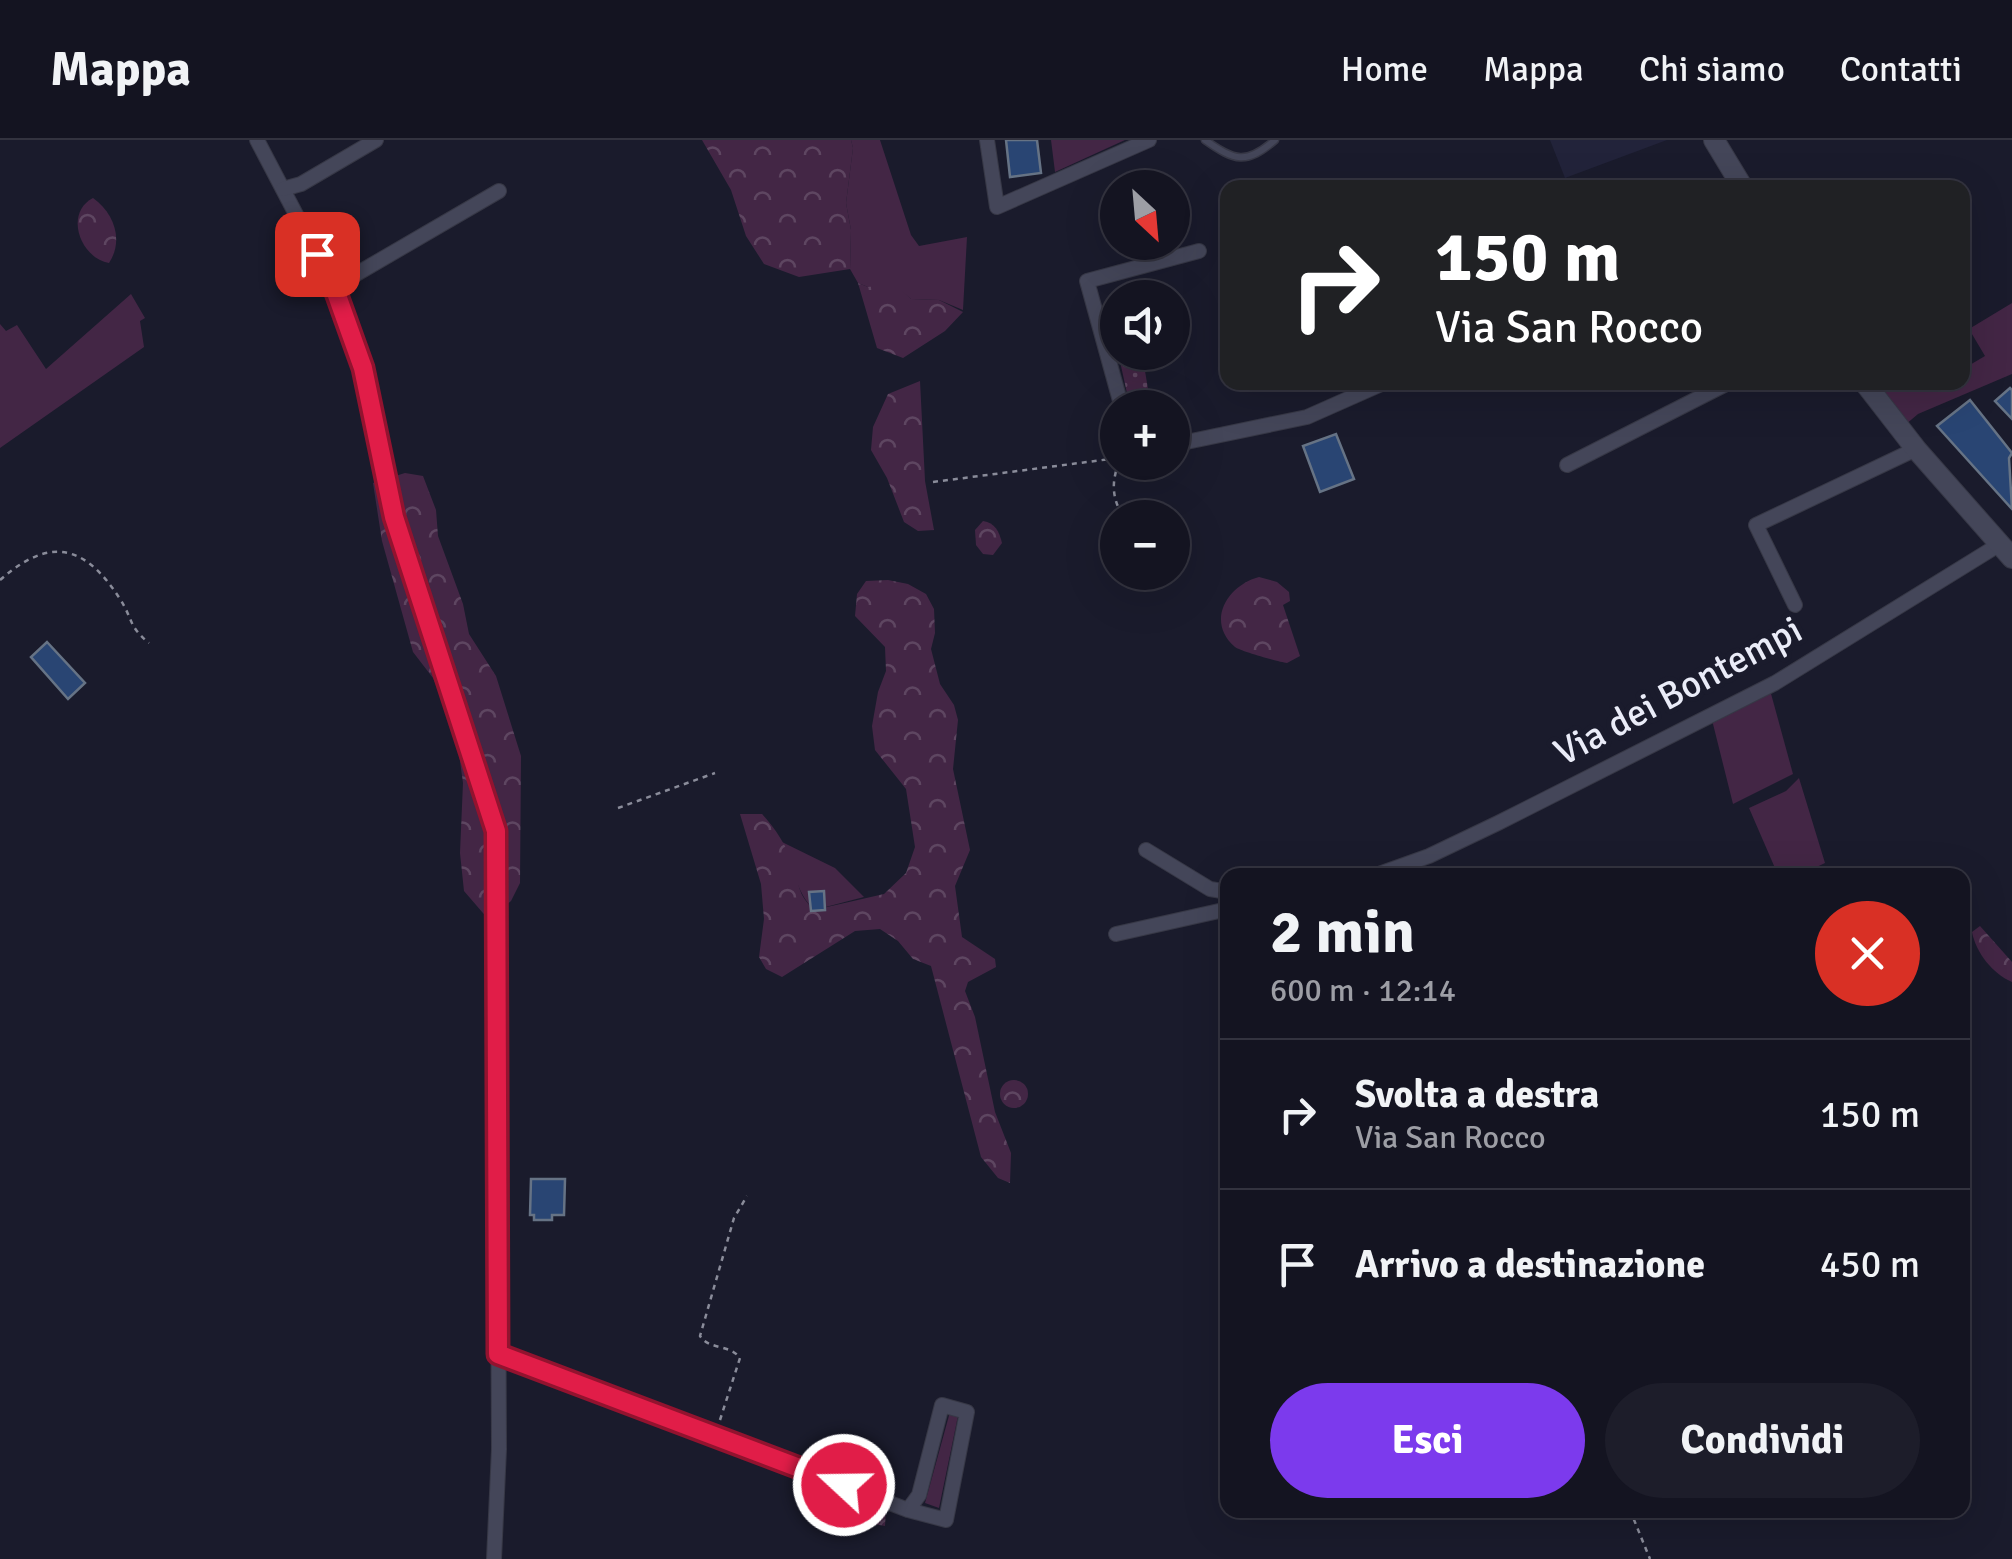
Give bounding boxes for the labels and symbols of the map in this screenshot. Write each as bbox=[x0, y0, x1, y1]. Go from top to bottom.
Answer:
north arrow bbox=[1100, 170, 1190, 260]
pin bbox=[275, 212, 360, 297]
street label: Via dei Bontempi bbox=[1546, 606, 1810, 776]
position arrow bbox=[792, 1433, 896, 1537]

